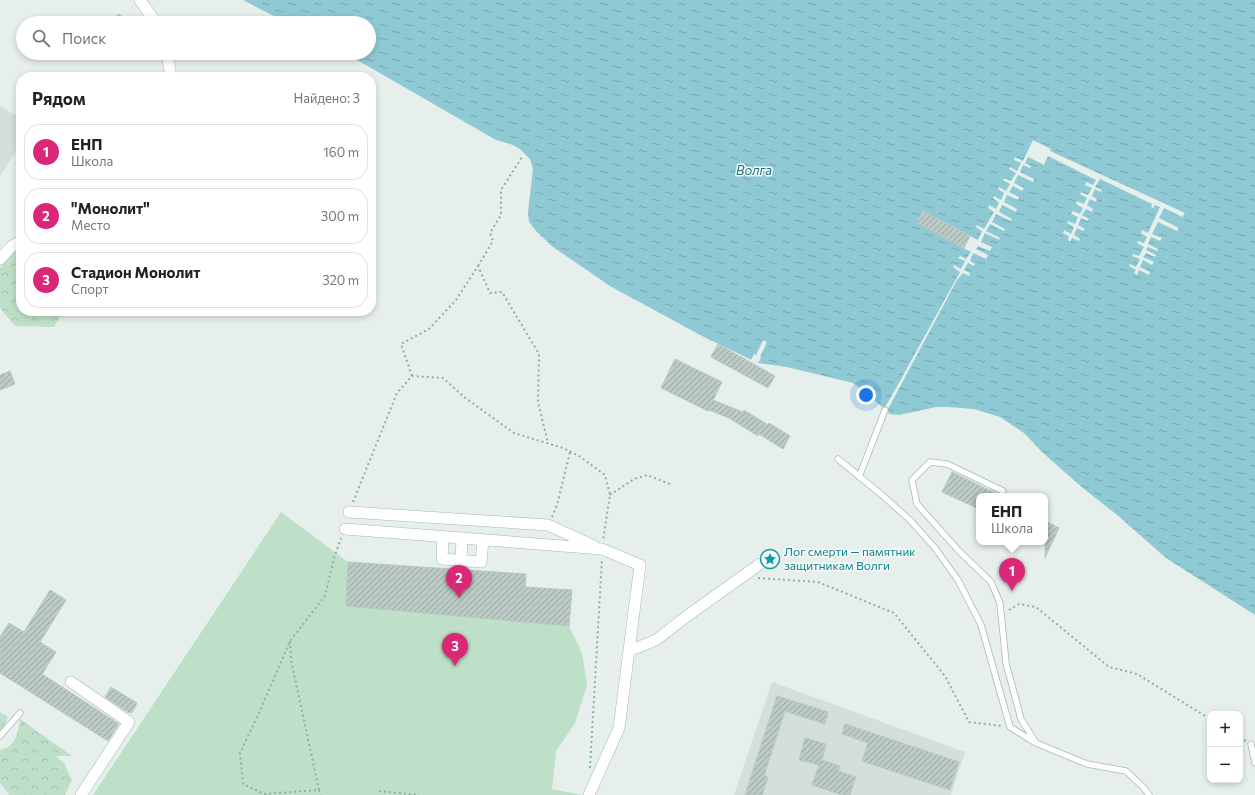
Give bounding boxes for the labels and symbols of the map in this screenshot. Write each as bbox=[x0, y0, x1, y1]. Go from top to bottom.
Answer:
water label: Волга bbox=[736, 162, 772, 178]
your location bbox=[856, 385, 876, 405]
place label: Лог смерти — памятник защитникам Волги bbox=[784, 544, 916, 572]
place icon: Лог смерти — памятник защитникам Волги bbox=[759, 548, 781, 570]
pin: 1 bbox=[999, 558, 1025, 591]
pin: 2 bbox=[446, 565, 472, 598]
pin: 3 bbox=[442, 633, 468, 666]

